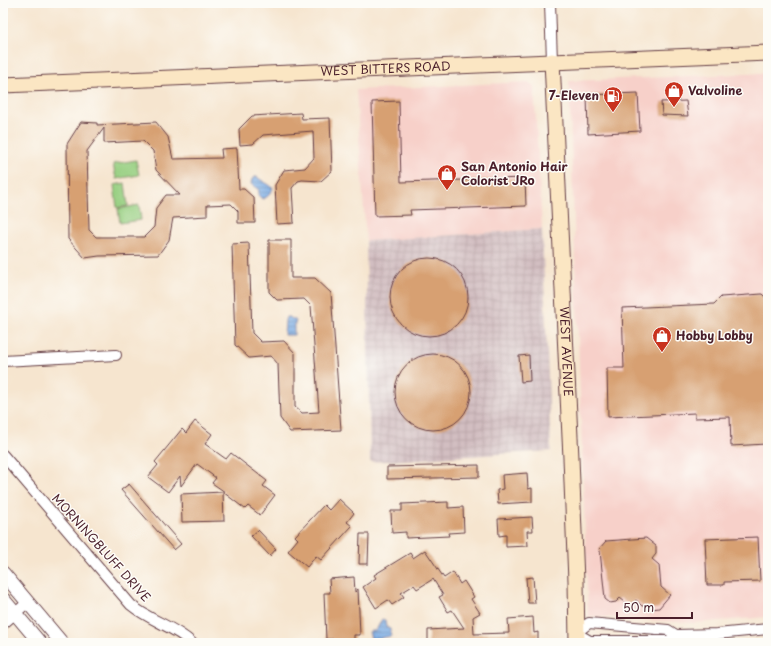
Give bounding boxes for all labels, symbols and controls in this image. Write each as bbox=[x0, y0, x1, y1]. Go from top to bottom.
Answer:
street label: WEST BITTERS ROAD bbox=[320, 56, 451, 80]
shop icon: Valvoline bbox=[663, 80, 685, 108]
place label: Valvoline bbox=[688, 81, 742, 99]
fuel station icon: 7-Eleven bbox=[602, 85, 624, 113]
place label: 7-Eleven bbox=[549, 86, 599, 104]
place label: San Antonio Hair Colorist JRo bbox=[461, 157, 568, 189]
shop icon: San Antonio Hair Colorist JRo bbox=[436, 163, 458, 191]
street label: WEST AVENUE bbox=[556, 306, 578, 397]
shop icon: Hobby Lobby bbox=[651, 325, 673, 353]
place label: Hobby Lobby bbox=[676, 326, 753, 344]
street label: MORNINGBLUFF DRIVE bbox=[48, 489, 155, 605]
scale bar bbox=[617, 594, 692, 620]
text: 50 m bbox=[623, 598, 654, 616]

